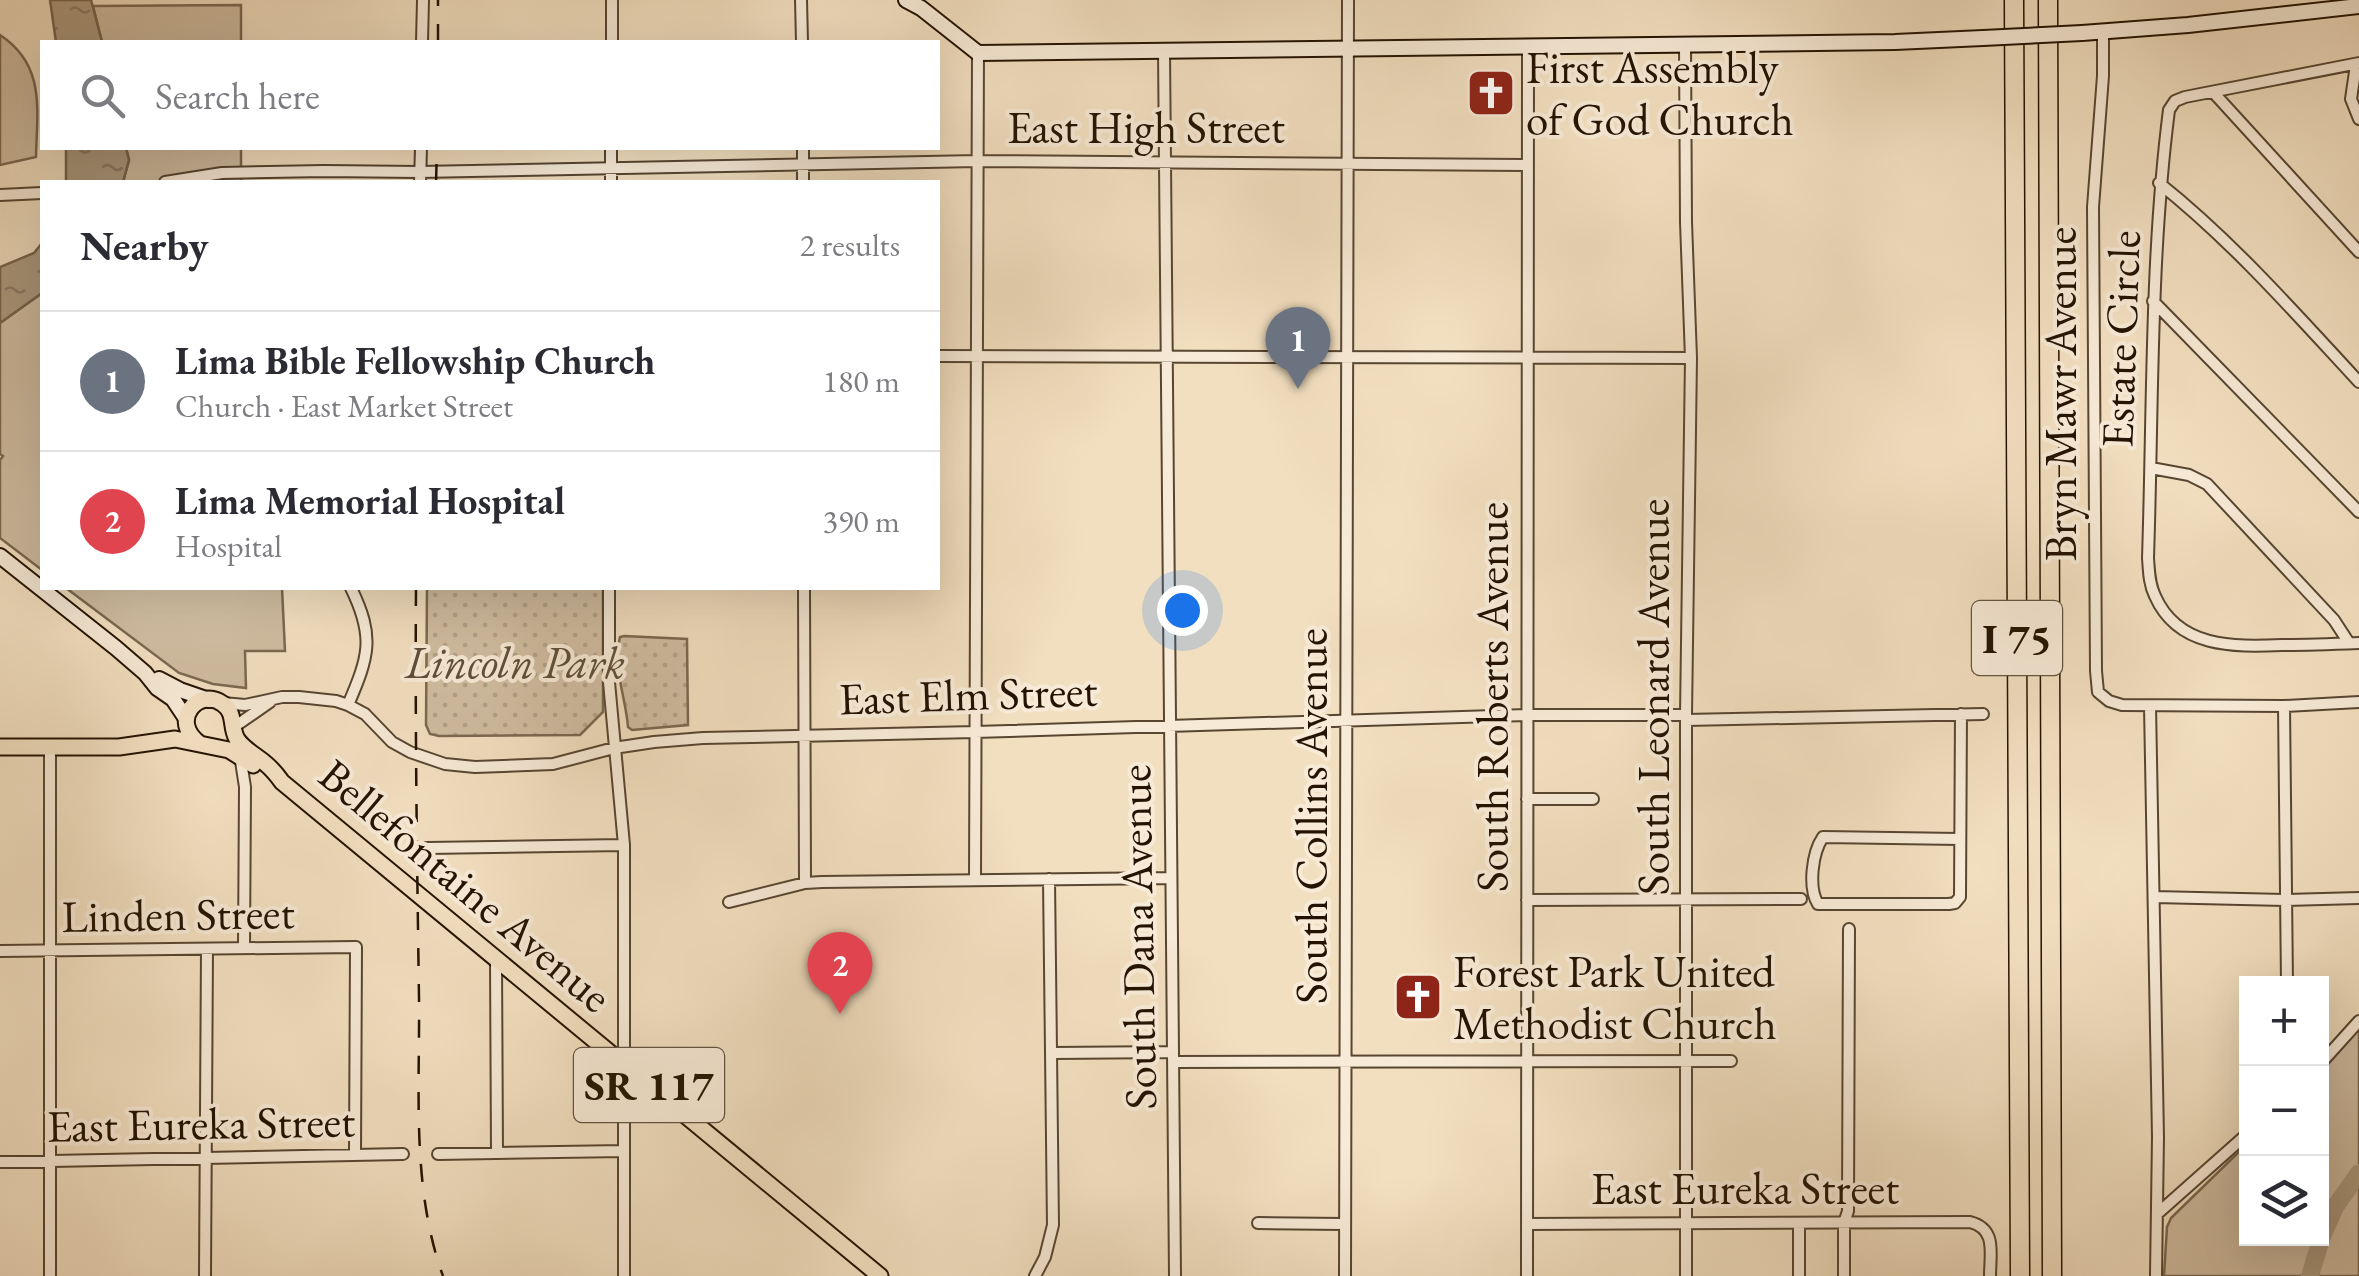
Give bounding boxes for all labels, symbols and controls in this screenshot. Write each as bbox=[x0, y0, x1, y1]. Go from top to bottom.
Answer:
place label: First Assembly of God Church bbox=[1526, 38, 1794, 148]
search box bbox=[40, 40, 940, 150]
church icon: First Assembly of God Church bbox=[1465, 67, 1517, 119]
icon: search bbox=[75, 68, 130, 123]
text: Search here bbox=[155, 71, 320, 120]
street label: East High Street bbox=[1007, 98, 1285, 156]
text: Nearby bbox=[80, 218, 209, 273]
text: 2 results bbox=[800, 224, 900, 266]
street label: Bryn Mawr Avenue bbox=[2031, 227, 2089, 561]
street label: Estate Circle bbox=[2087, 229, 2153, 449]
pin: 1 bbox=[1266, 306, 1330, 389]
text: Lima Bible Fellowship Church bbox=[175, 336, 655, 385]
text: 1 bbox=[104, 360, 121, 402]
text: 180 m bbox=[823, 360, 900, 402]
text: Church · East Market Street bbox=[175, 385, 513, 427]
text: Lima Memorial Hospital bbox=[175, 476, 565, 525]
street label: South Leonard Avenue bbox=[1624, 499, 1682, 895]
text: 2 bbox=[104, 500, 121, 542]
text: 390 m bbox=[823, 500, 900, 542]
street label: South Roberts Avenue bbox=[1463, 502, 1521, 892]
text: Hospital bbox=[175, 525, 282, 567]
your location bbox=[1157, 585, 1208, 636]
road number: I 75 bbox=[1972, 601, 2062, 675]
street label: South Collins Avenue bbox=[1282, 628, 1340, 1004]
park label: Lincoln Park bbox=[404, 633, 625, 691]
street label: East Elm Street bbox=[838, 660, 1098, 728]
street label: Bellefontaine Avenue bbox=[308, 746, 624, 1024]
street label: South Dana Avenue bbox=[1105, 764, 1169, 1110]
street label: Linden Street bbox=[61, 883, 295, 945]
pin: 2 bbox=[808, 932, 872, 1014]
place label: Forest Park United Methodist Church bbox=[1453, 942, 1777, 1052]
church icon: Forest Park United Methodist Church bbox=[1392, 971, 1444, 1023]
map controls bbox=[2239, 976, 2329, 1246]
button: + bbox=[2239, 976, 2329, 1066]
road number: SR 117 bbox=[574, 1048, 724, 1122]
button: − bbox=[2239, 1066, 2329, 1156]
street label: East Eureka Street bbox=[46, 1091, 356, 1155]
button: layers bbox=[2239, 1156, 2329, 1246]
street label: East Eureka Street bbox=[1591, 1159, 1899, 1217]

